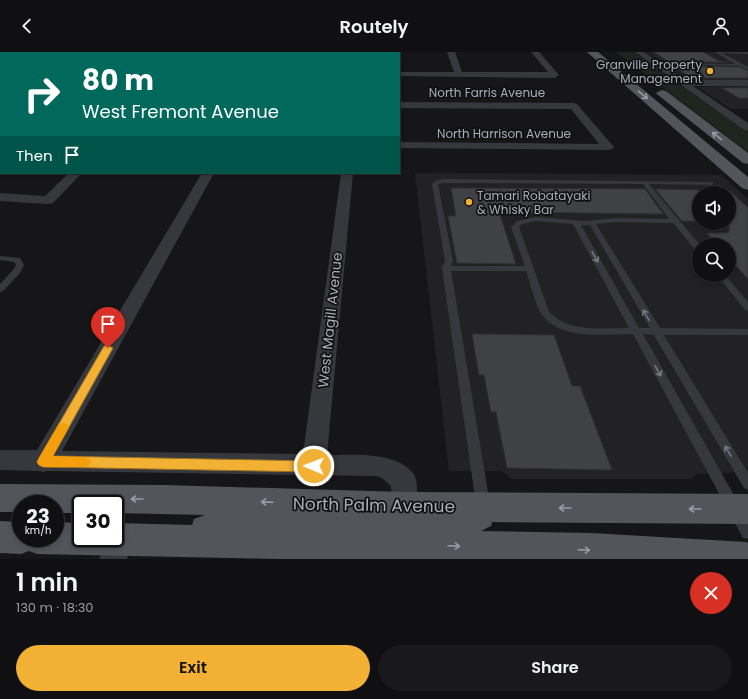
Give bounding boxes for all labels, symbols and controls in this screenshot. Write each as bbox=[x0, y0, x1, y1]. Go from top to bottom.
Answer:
text: Routely bbox=[340, 14, 408, 39]
icon: back bbox=[16, 15, 38, 37]
icon: person bbox=[710, 15, 732, 37]
place label: Granville Property Management bbox=[596, 56, 702, 87]
text: 80 m bbox=[82, 61, 154, 100]
marker: Granville Property Management bbox=[705, 66, 715, 76]
icon: right bbox=[16, 68, 68, 120]
street label: North Farris Avenue bbox=[429, 84, 545, 101]
one-way arrow bbox=[637, 91, 648, 100]
text: West Fremont Avenue bbox=[82, 99, 279, 124]
street label: North Harrison Avenue bbox=[437, 125, 571, 142]
one-way arrow bbox=[712, 132, 723, 141]
icon: arrive bbox=[61, 144, 83, 166]
text: Then bbox=[16, 145, 53, 166]
map controls bbox=[692, 186, 736, 282]
button: sound bbox=[692, 186, 736, 230]
place label: Tamari Robatayaki & Whisky Bar bbox=[477, 187, 590, 218]
marker: Tamari Robatayaki & Whisky Bar bbox=[464, 197, 474, 207]
button: search bbox=[692, 238, 736, 282]
street label: West Magill Avenue bbox=[313, 251, 347, 389]
one-way arrow bbox=[592, 251, 600, 263]
pin bbox=[91, 307, 125, 348]
one-way arrow bbox=[641, 310, 649, 322]
icon: arrive bbox=[97, 313, 119, 335]
one-way arrow bbox=[655, 365, 663, 377]
position arrow bbox=[293, 445, 335, 487]
one-way arrow bbox=[723, 445, 731, 457]
street label: North Palm Avenue bbox=[293, 492, 455, 518]
speed limit sign: 30 bbox=[72, 495, 124, 547]
one-way arrow bbox=[131, 495, 144, 503]
one-way arrow bbox=[261, 499, 274, 506]
text: 23 bbox=[26, 502, 50, 530]
one-way arrow bbox=[559, 504, 572, 512]
one-way arrow bbox=[689, 505, 702, 513]
text: km/h bbox=[25, 523, 51, 538]
one-way arrow bbox=[447, 542, 460, 550]
one-way arrow bbox=[577, 546, 590, 554]
text: 1 min bbox=[16, 566, 78, 599]
button: close bbox=[690, 572, 732, 614]
text: 130 m · 18:30 bbox=[16, 598, 94, 617]
button: Exit bbox=[16, 645, 370, 691]
button: Share bbox=[378, 645, 732, 691]

